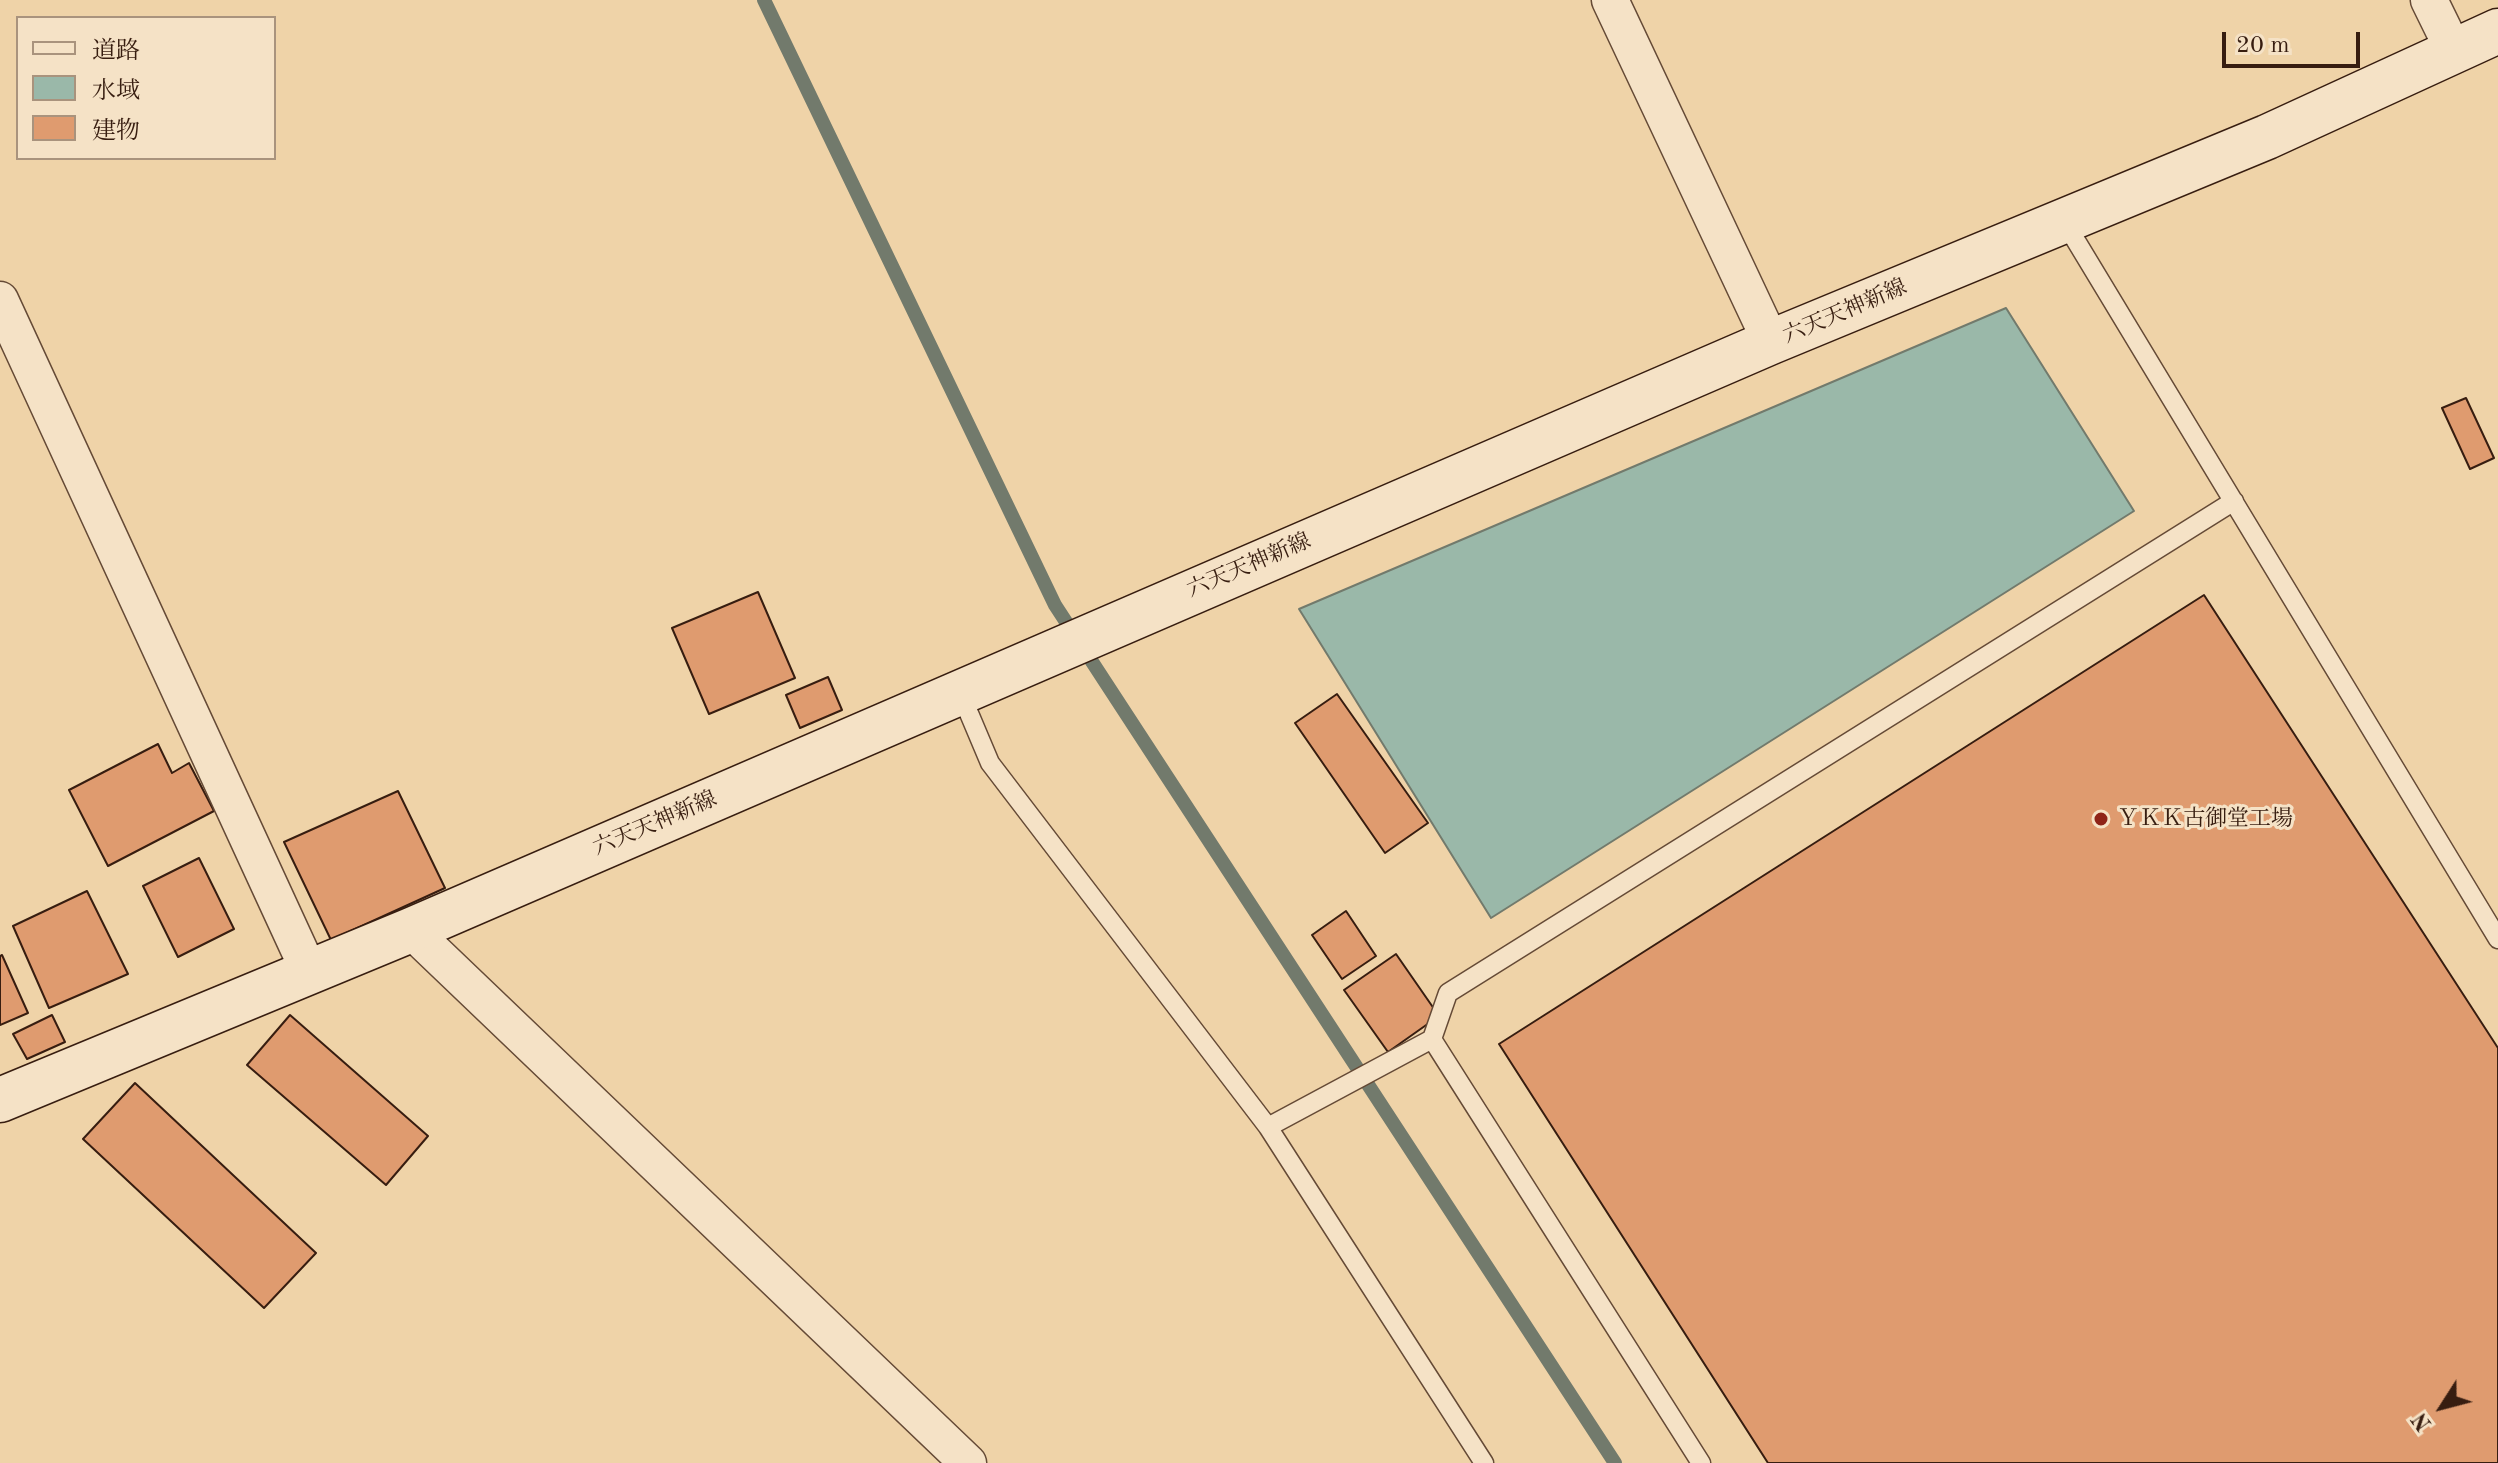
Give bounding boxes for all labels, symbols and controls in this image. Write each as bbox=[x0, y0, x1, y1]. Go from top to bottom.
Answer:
legend bbox=[16, 16, 276, 160]
scale bar bbox=[2226, 16, 2364, 66]
text: 20 m bbox=[2236, 34, 2290, 58]
text: 道路 bbox=[92, 40, 140, 64]
text: 水域 bbox=[92, 80, 140, 104]
text: 建物 bbox=[92, 120, 140, 144]
street label: 六天天神新線 bbox=[1779, 274, 1911, 350]
street label: 六天天神新線 bbox=[1183, 528, 1315, 604]
street label: 六天天神新線 bbox=[589, 786, 721, 862]
place label: ＹＫＫ古御堂工場 bbox=[2117, 806, 2293, 832]
marker: ＹＫＫ古御堂工場 bbox=[2092, 810, 2110, 828]
north arrow bbox=[2402, 1367, 2482, 1447]
text: N bbox=[2409, 1408, 2436, 1434]

